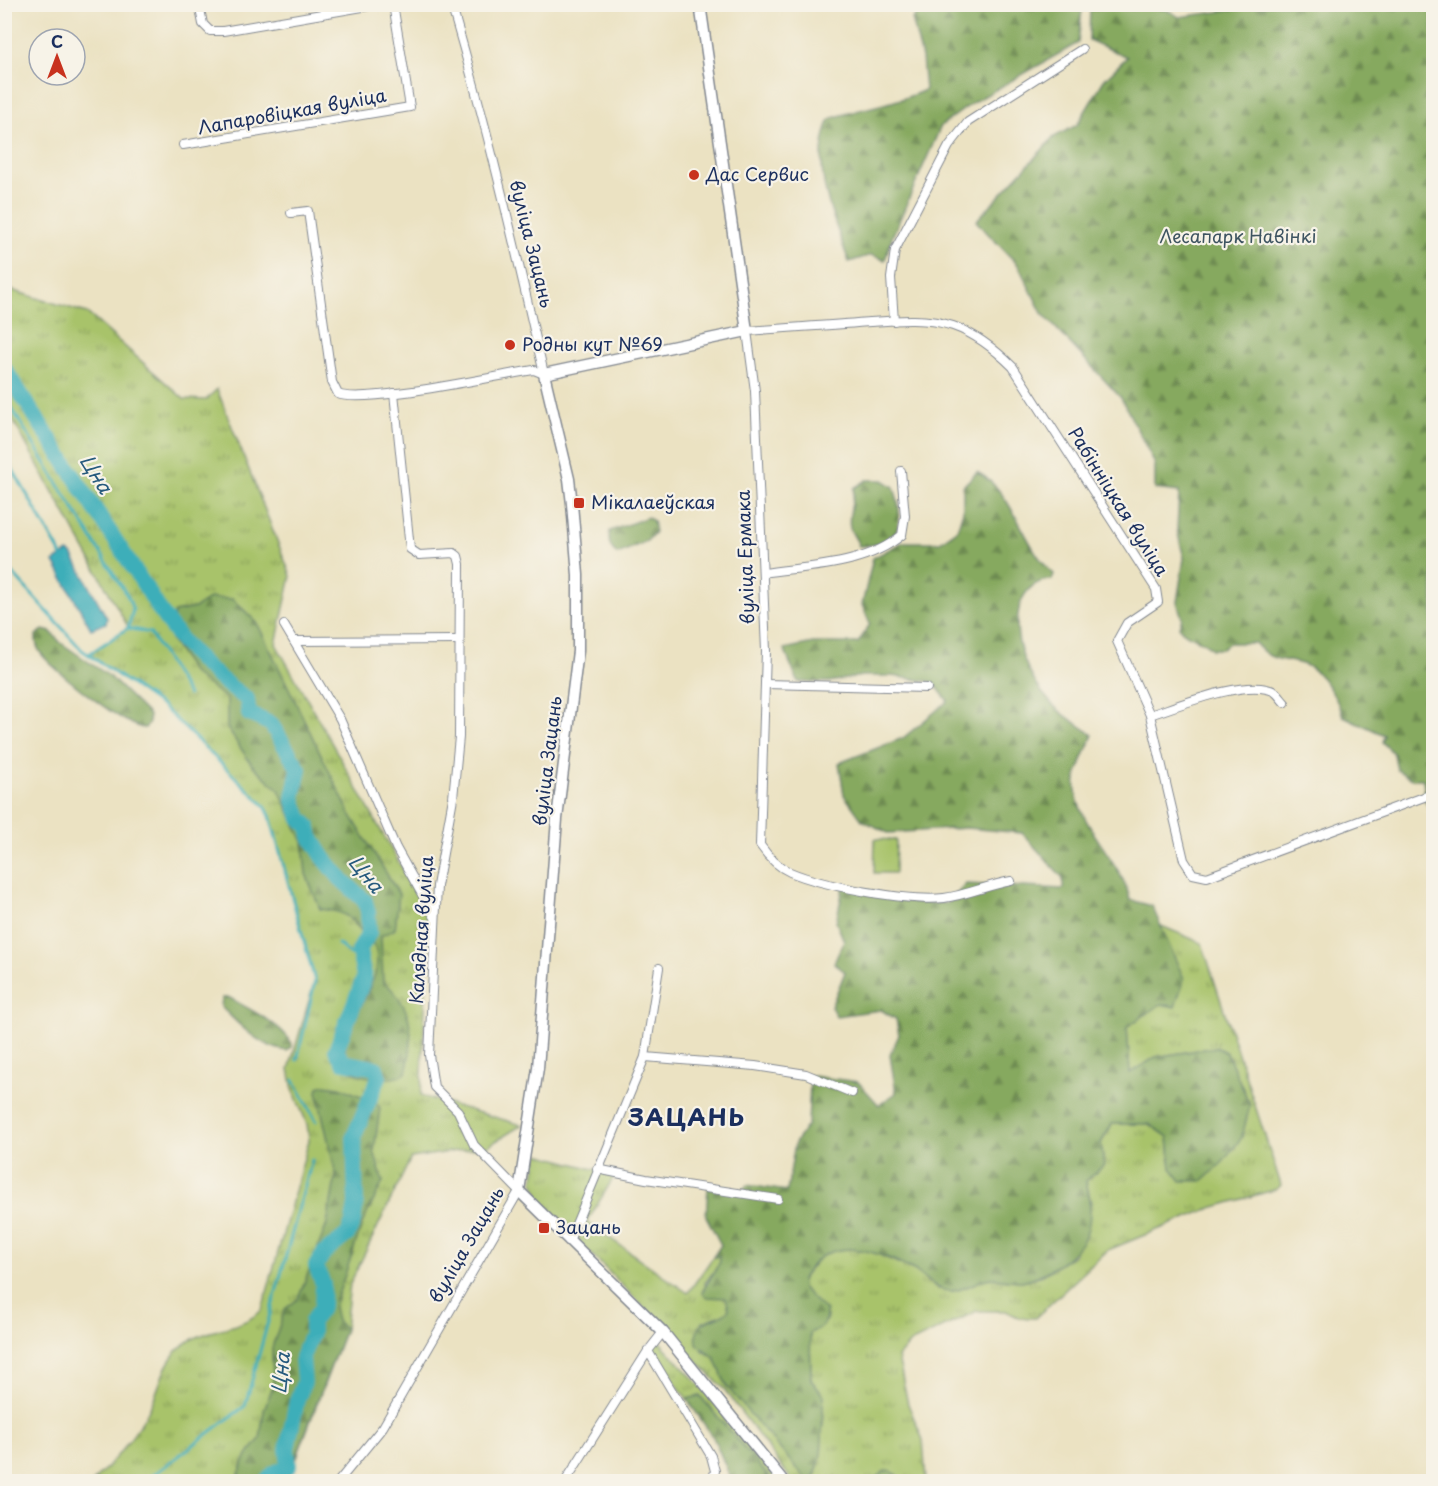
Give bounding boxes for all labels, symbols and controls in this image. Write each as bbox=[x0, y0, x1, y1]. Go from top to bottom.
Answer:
north arrow bbox=[27, 27, 87, 87]
text: С bbox=[51, 29, 63, 53]
street label: Лапаровіцкая вуліца bbox=[195, 81, 388, 140]
place label: Дас Сервис bbox=[705, 160, 809, 187]
marker: Дас Сервис bbox=[687, 168, 701, 182]
street label: вуліца Зацань bbox=[504, 177, 561, 310]
park label: Лесапарк Навінкі bbox=[1159, 222, 1317, 249]
place label: Родны кут №69 bbox=[522, 330, 663, 357]
marker: Родны кут №69 bbox=[503, 338, 517, 352]
street label: Рабінніцкая вуліца bbox=[1062, 421, 1176, 581]
water label: Цна bbox=[73, 448, 121, 499]
place label: Мікалаеўская bbox=[591, 488, 715, 515]
street label: вуліца Ермака bbox=[729, 489, 760, 625]
marker: Мікалаеўская bbox=[572, 496, 586, 510]
street label: вуліца Зацань bbox=[525, 694, 568, 827]
water label: Цна bbox=[342, 848, 392, 899]
street label: Калядная вуліца bbox=[402, 855, 439, 1005]
district label: ЗАЦАНЬ bbox=[627, 1098, 746, 1134]
street label: вуліца Зацань bbox=[421, 1181, 510, 1308]
place label: Зацань bbox=[556, 1213, 621, 1240]
marker: Зацань bbox=[537, 1221, 551, 1235]
water label: Цна bbox=[263, 1350, 297, 1395]

